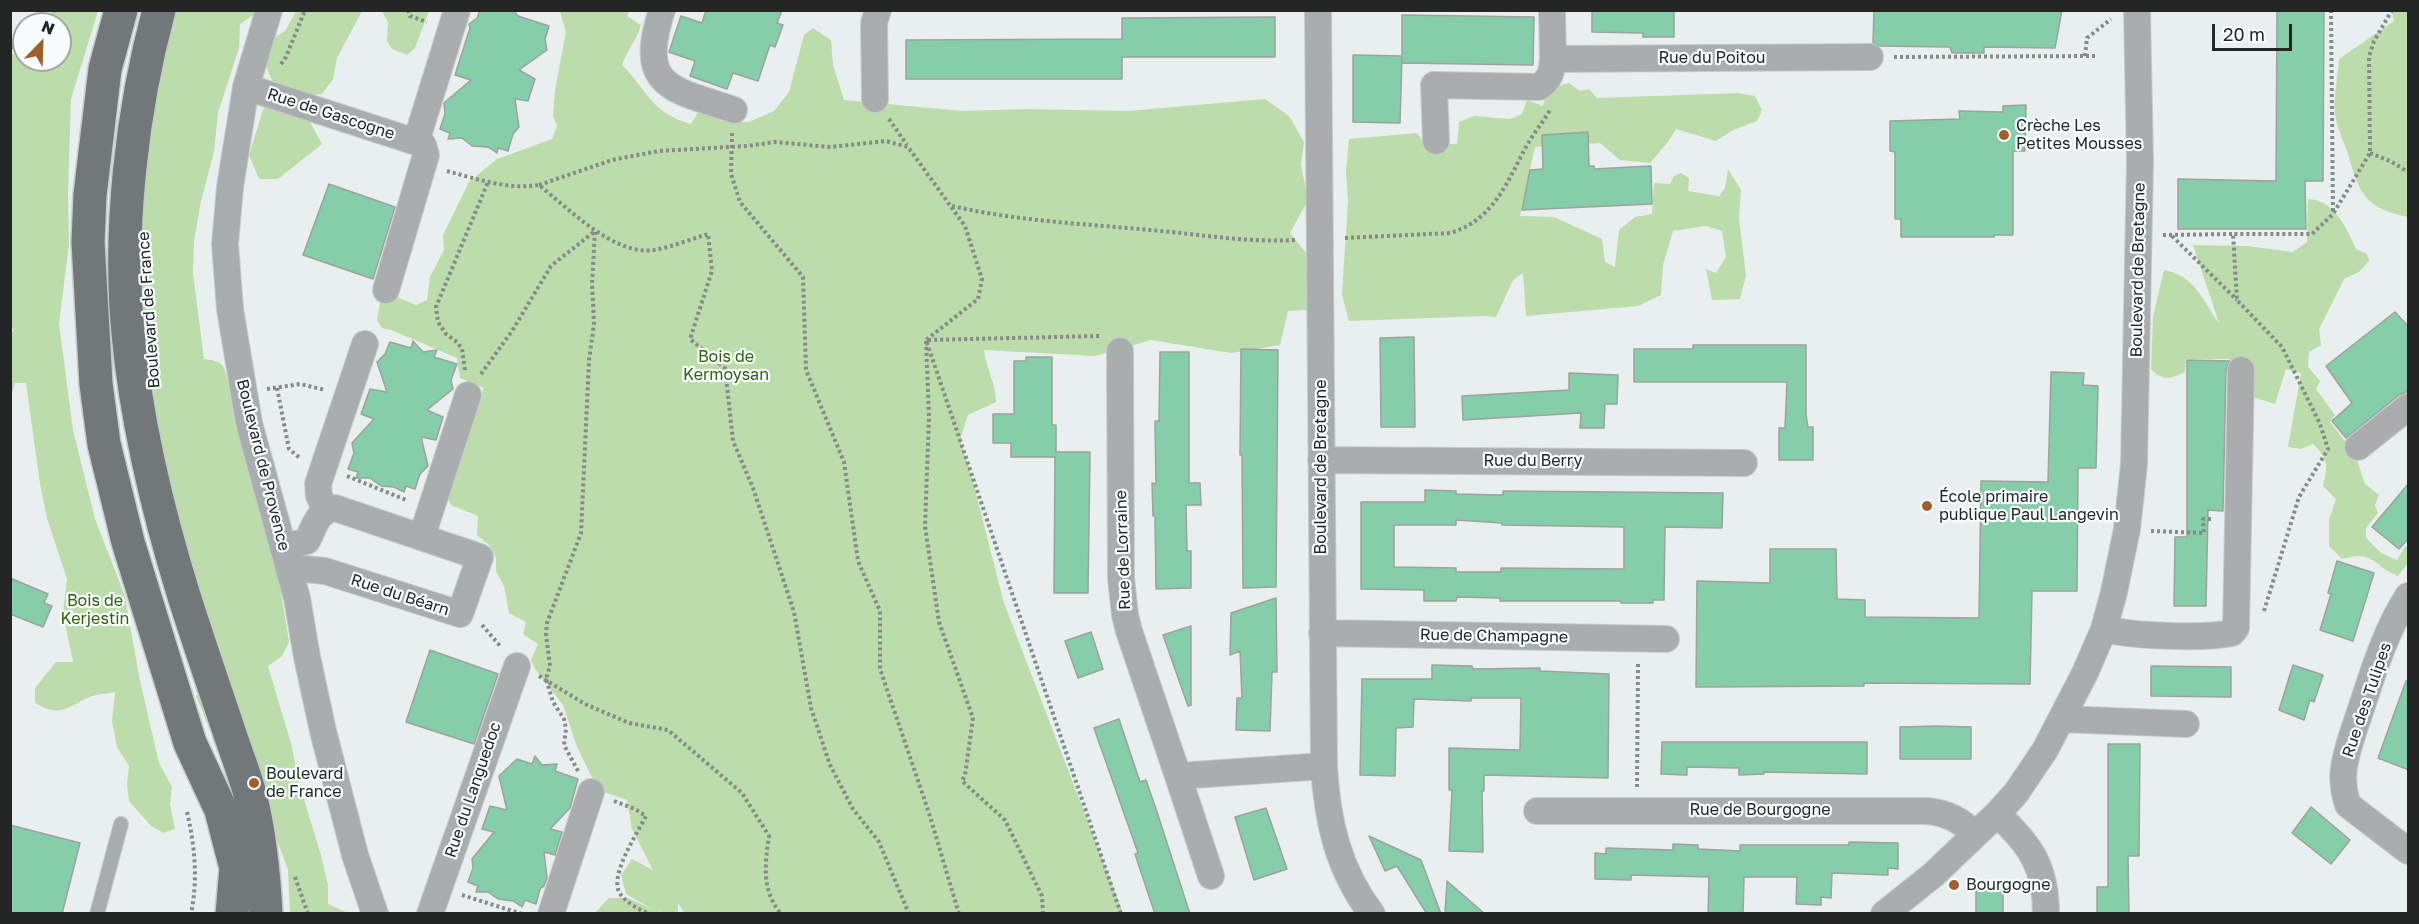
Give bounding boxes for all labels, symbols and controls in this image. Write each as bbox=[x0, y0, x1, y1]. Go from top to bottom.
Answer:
north arrow bbox=[12, 12, 72, 72]
scale bar bbox=[2215, 12, 2294, 50]
text: N bbox=[39, 16, 58, 39]
text: 20 m bbox=[2223, 23, 2265, 45]
street label: Rue du Poitou bbox=[1659, 48, 1765, 68]
street label: Rue de Gascogne bbox=[265, 84, 397, 144]
place label: Crèche Les Petites Mousses bbox=[2016, 116, 2142, 154]
marker: Crèche Les Petites Mousses bbox=[1997, 128, 2011, 142]
street label: Boulevard de Bretagne bbox=[2127, 182, 2149, 358]
street label: Boulevard de France bbox=[134, 231, 164, 389]
park label: Bois de Kermoysan bbox=[683, 347, 769, 385]
street label: Boulevard de Provence bbox=[232, 377, 294, 553]
street label: Boulevard de Bretagne bbox=[1311, 380, 1331, 554]
street label: Rue du Berry bbox=[1484, 451, 1582, 471]
place label: École primaire publique Paul Langevin bbox=[1939, 487, 2119, 525]
street label: Rue de Lorraine bbox=[1111, 490, 1135, 610]
marker: École primaire publique Paul Langevin bbox=[1920, 499, 1934, 513]
street label: Rue du Béarn bbox=[348, 570, 452, 620]
park label: Bois de Kerjestin bbox=[61, 591, 129, 629]
street label: Rue de Champagne bbox=[1420, 625, 1568, 647]
street label: Rue des Tulipes bbox=[2338, 640, 2396, 760]
street label: Rue du Languedoc bbox=[441, 720, 505, 860]
place label: Boulevard de France bbox=[266, 764, 343, 802]
marker: Boulevard de France bbox=[247, 776, 261, 790]
street label: Rue de Bourgogne bbox=[1689, 800, 1831, 820]
place label: Bourgogne bbox=[1966, 875, 2050, 895]
marker: Bourgogne bbox=[1947, 878, 1961, 892]

